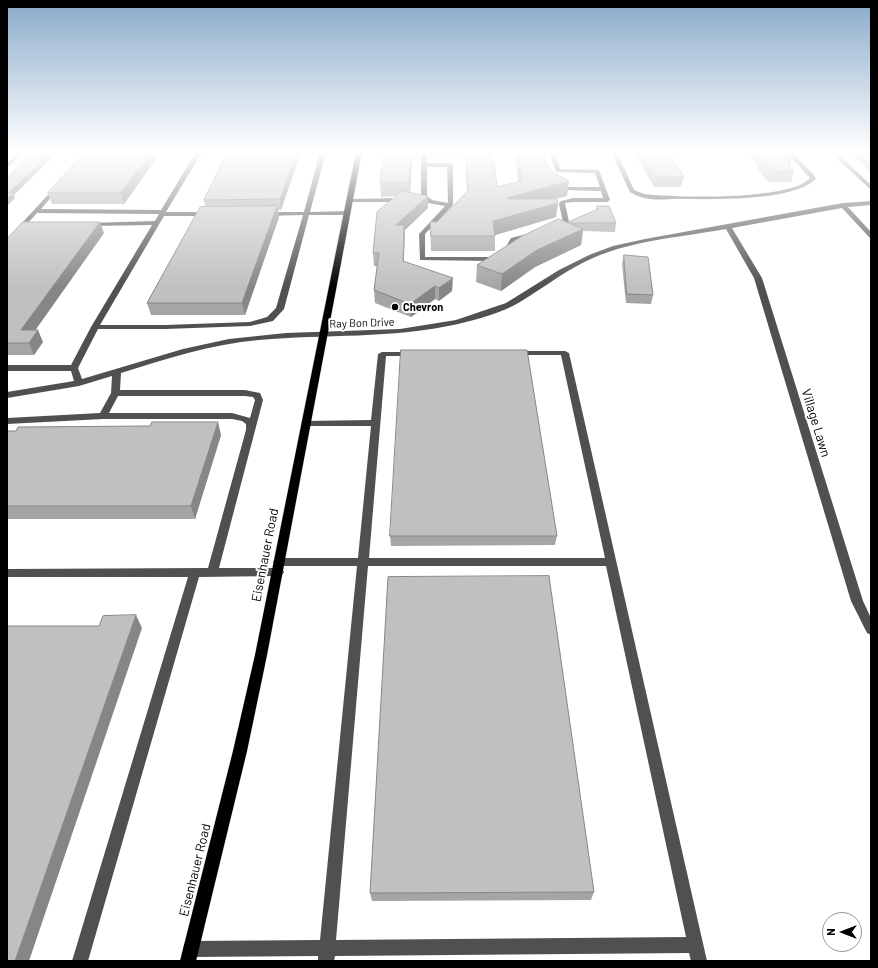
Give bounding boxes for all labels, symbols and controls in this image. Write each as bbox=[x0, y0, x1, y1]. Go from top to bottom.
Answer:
place label: Chevron bbox=[403, 300, 443, 314]
marker: Chevron bbox=[390, 302, 400, 312]
street label: Ray Bon Drive bbox=[329, 315, 395, 331]
street label: Village Lawn bbox=[798, 387, 834, 459]
street label: Eisenhauer Road bbox=[248, 507, 282, 603]
street label: Eisenhauer Road bbox=[176, 822, 214, 918]
north arrow bbox=[822, 912, 862, 952]
text: N bbox=[824, 928, 837, 936]

